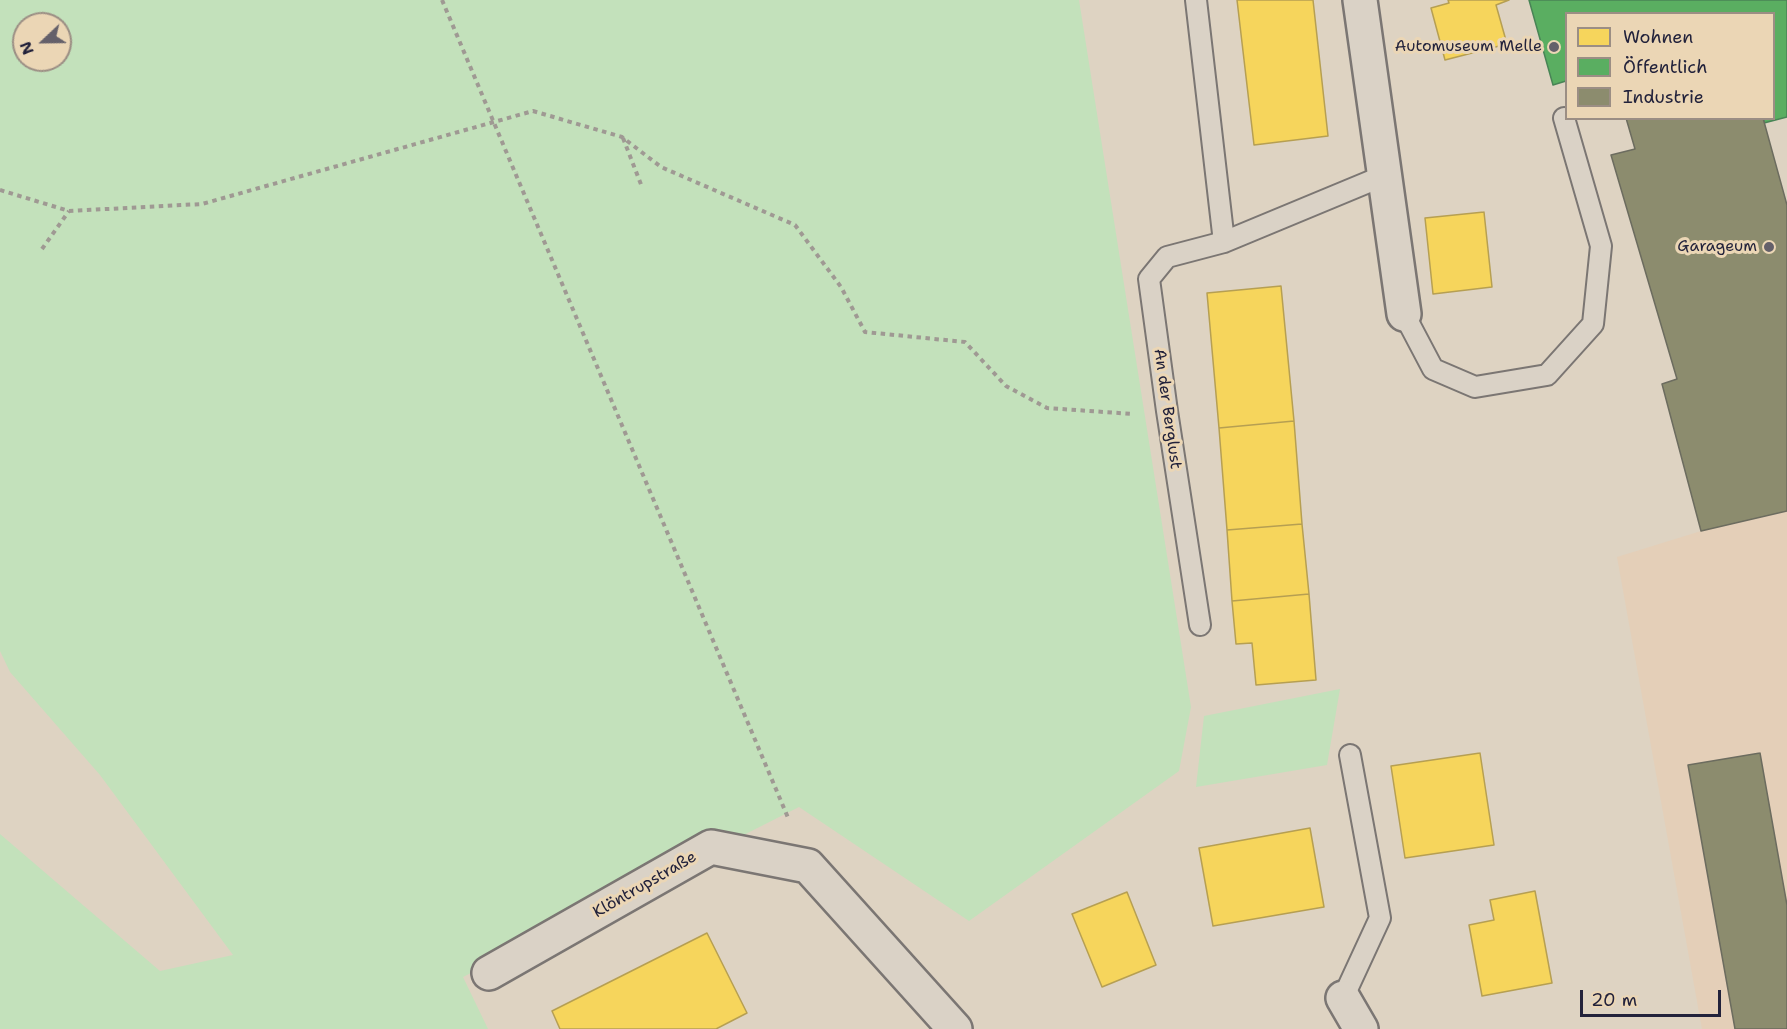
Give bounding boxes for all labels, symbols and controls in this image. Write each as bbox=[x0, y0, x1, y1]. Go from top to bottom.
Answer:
north arrow bbox=[12, 12, 72, 72]
legend bbox=[1565, 12, 1775, 120]
text: Wohnen bbox=[1623, 25, 1693, 49]
place label: Automuseum Melle bbox=[1395, 37, 1542, 57]
text: N bbox=[15, 38, 39, 58]
marker: Automuseum Melle bbox=[1547, 40, 1561, 54]
text: Öffentlich bbox=[1623, 55, 1707, 79]
text: Industrie bbox=[1623, 85, 1704, 109]
place label: Garageum bbox=[1677, 237, 1757, 257]
marker: Garageum bbox=[1762, 240, 1776, 254]
street label: An der Berglust bbox=[1149, 348, 1185, 470]
street label: Klöntrupstraße bbox=[590, 848, 700, 922]
scale bar bbox=[1583, 978, 1724, 1016]
text: 20 m bbox=[1591, 988, 1637, 1012]

